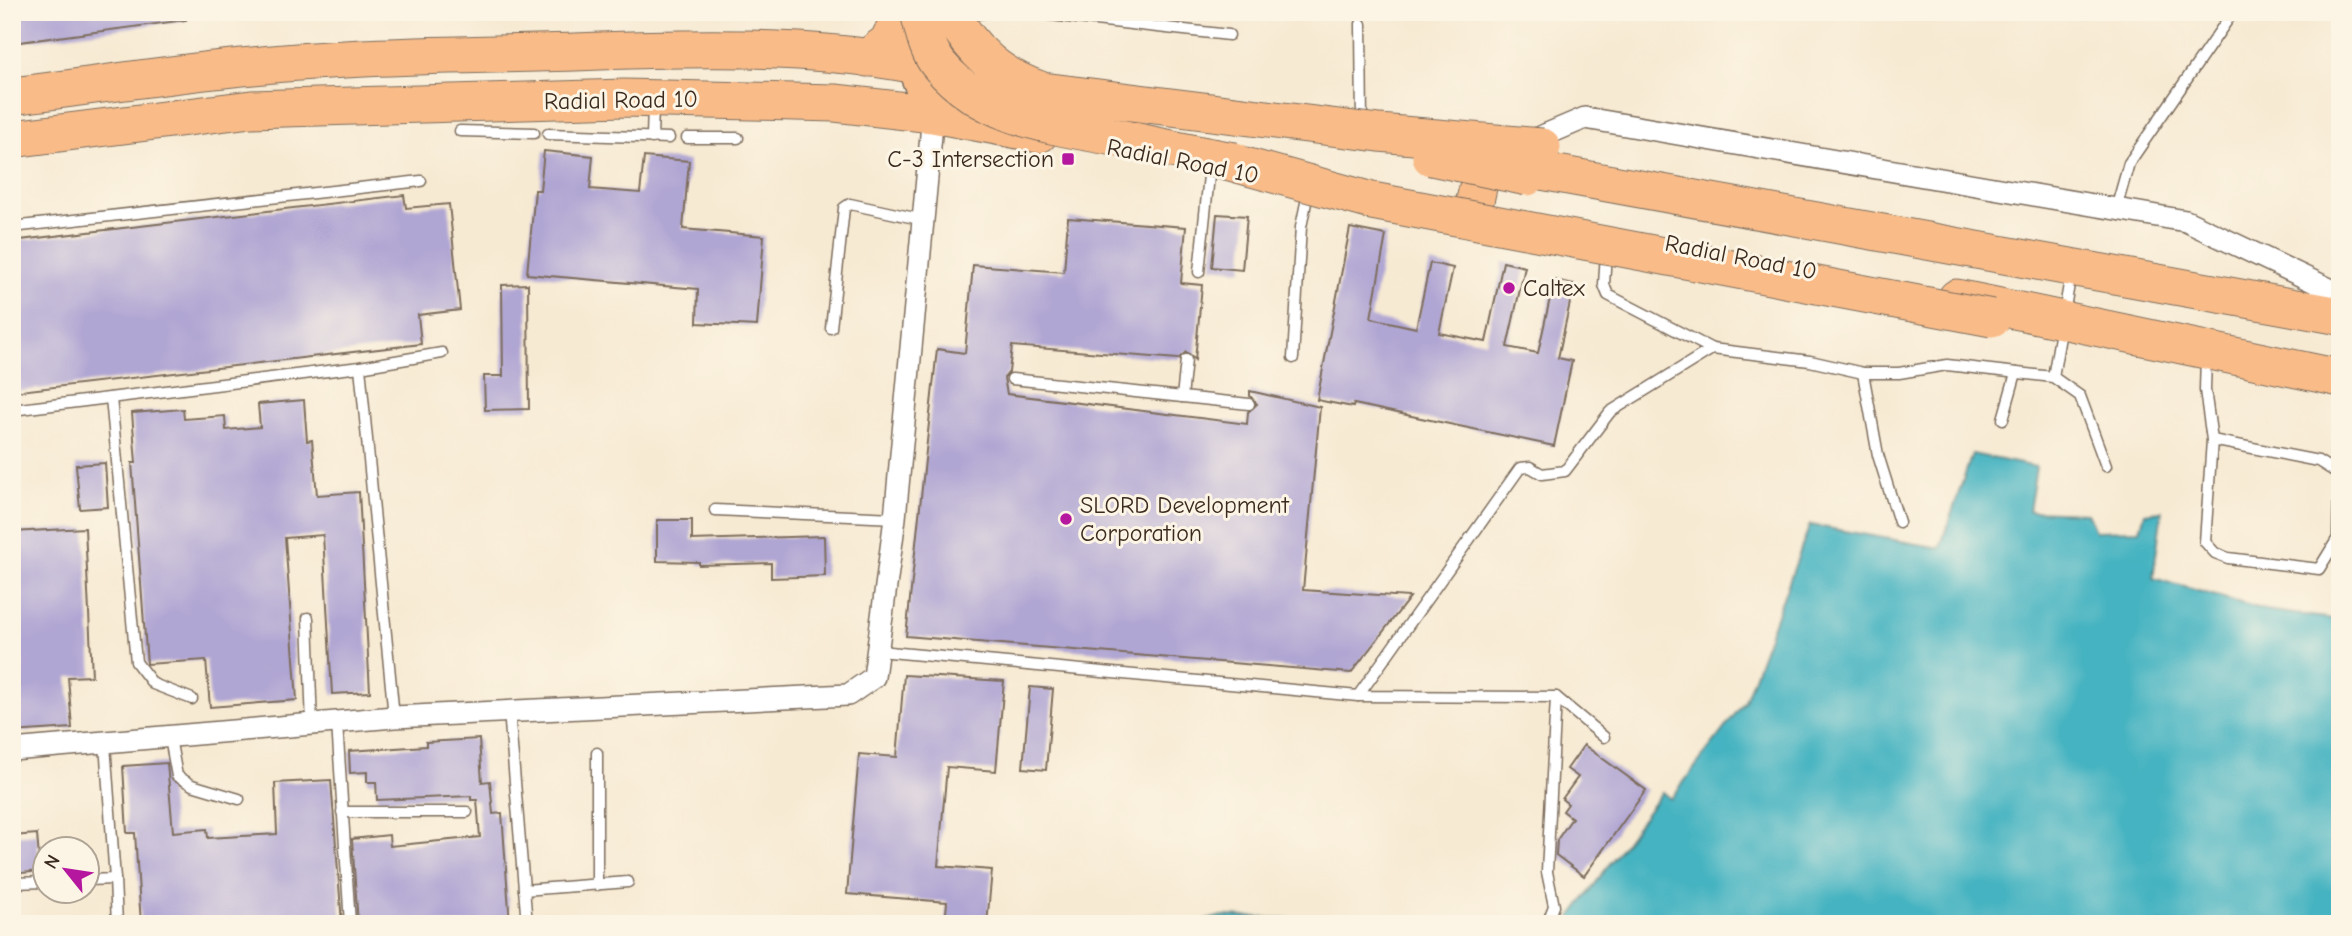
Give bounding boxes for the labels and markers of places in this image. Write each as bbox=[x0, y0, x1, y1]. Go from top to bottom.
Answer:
place label: C-3 Intersection bbox=[887, 145, 1054, 173]
marker: C-3 Intersection bbox=[1060, 151, 1076, 167]
place label: Caltex bbox=[1523, 274, 1586, 302]
marker: Caltex bbox=[1501, 280, 1517, 296]
place label: SLORD Development Corporation bbox=[1080, 491, 1290, 547]
marker: SLORD Development Corporation bbox=[1058, 511, 1074, 527]

